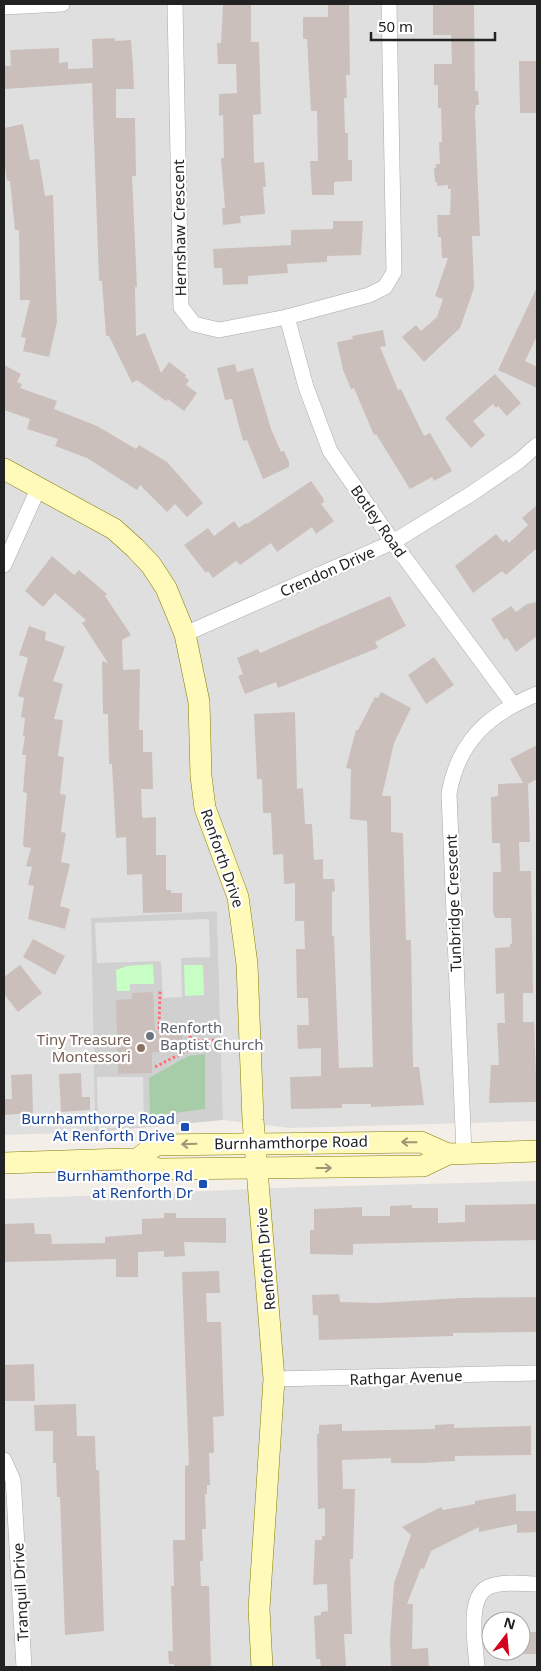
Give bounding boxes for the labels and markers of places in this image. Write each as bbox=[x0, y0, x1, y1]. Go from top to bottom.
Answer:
place label: Renforth Baptist Church bbox=[160, 1017, 264, 1054]
place label: Tiny Treasure Montessori bbox=[37, 1029, 131, 1066]
marker: Renforth Baptist Church bbox=[144, 1030, 156, 1042]
marker: Tiny Treasure Montessori bbox=[135, 1042, 147, 1054]
place label: Burnhamthorpe Road At Renforth Drive bbox=[21, 1108, 175, 1145]
marker: Burnhamthorpe Road At Renforth Drive bbox=[179, 1121, 191, 1133]
place label: Burnhamthorpe Rd at Renforth Dr bbox=[57, 1165, 193, 1202]
marker: Burnhamthorpe Rd at Renforth Dr bbox=[197, 1178, 209, 1190]

